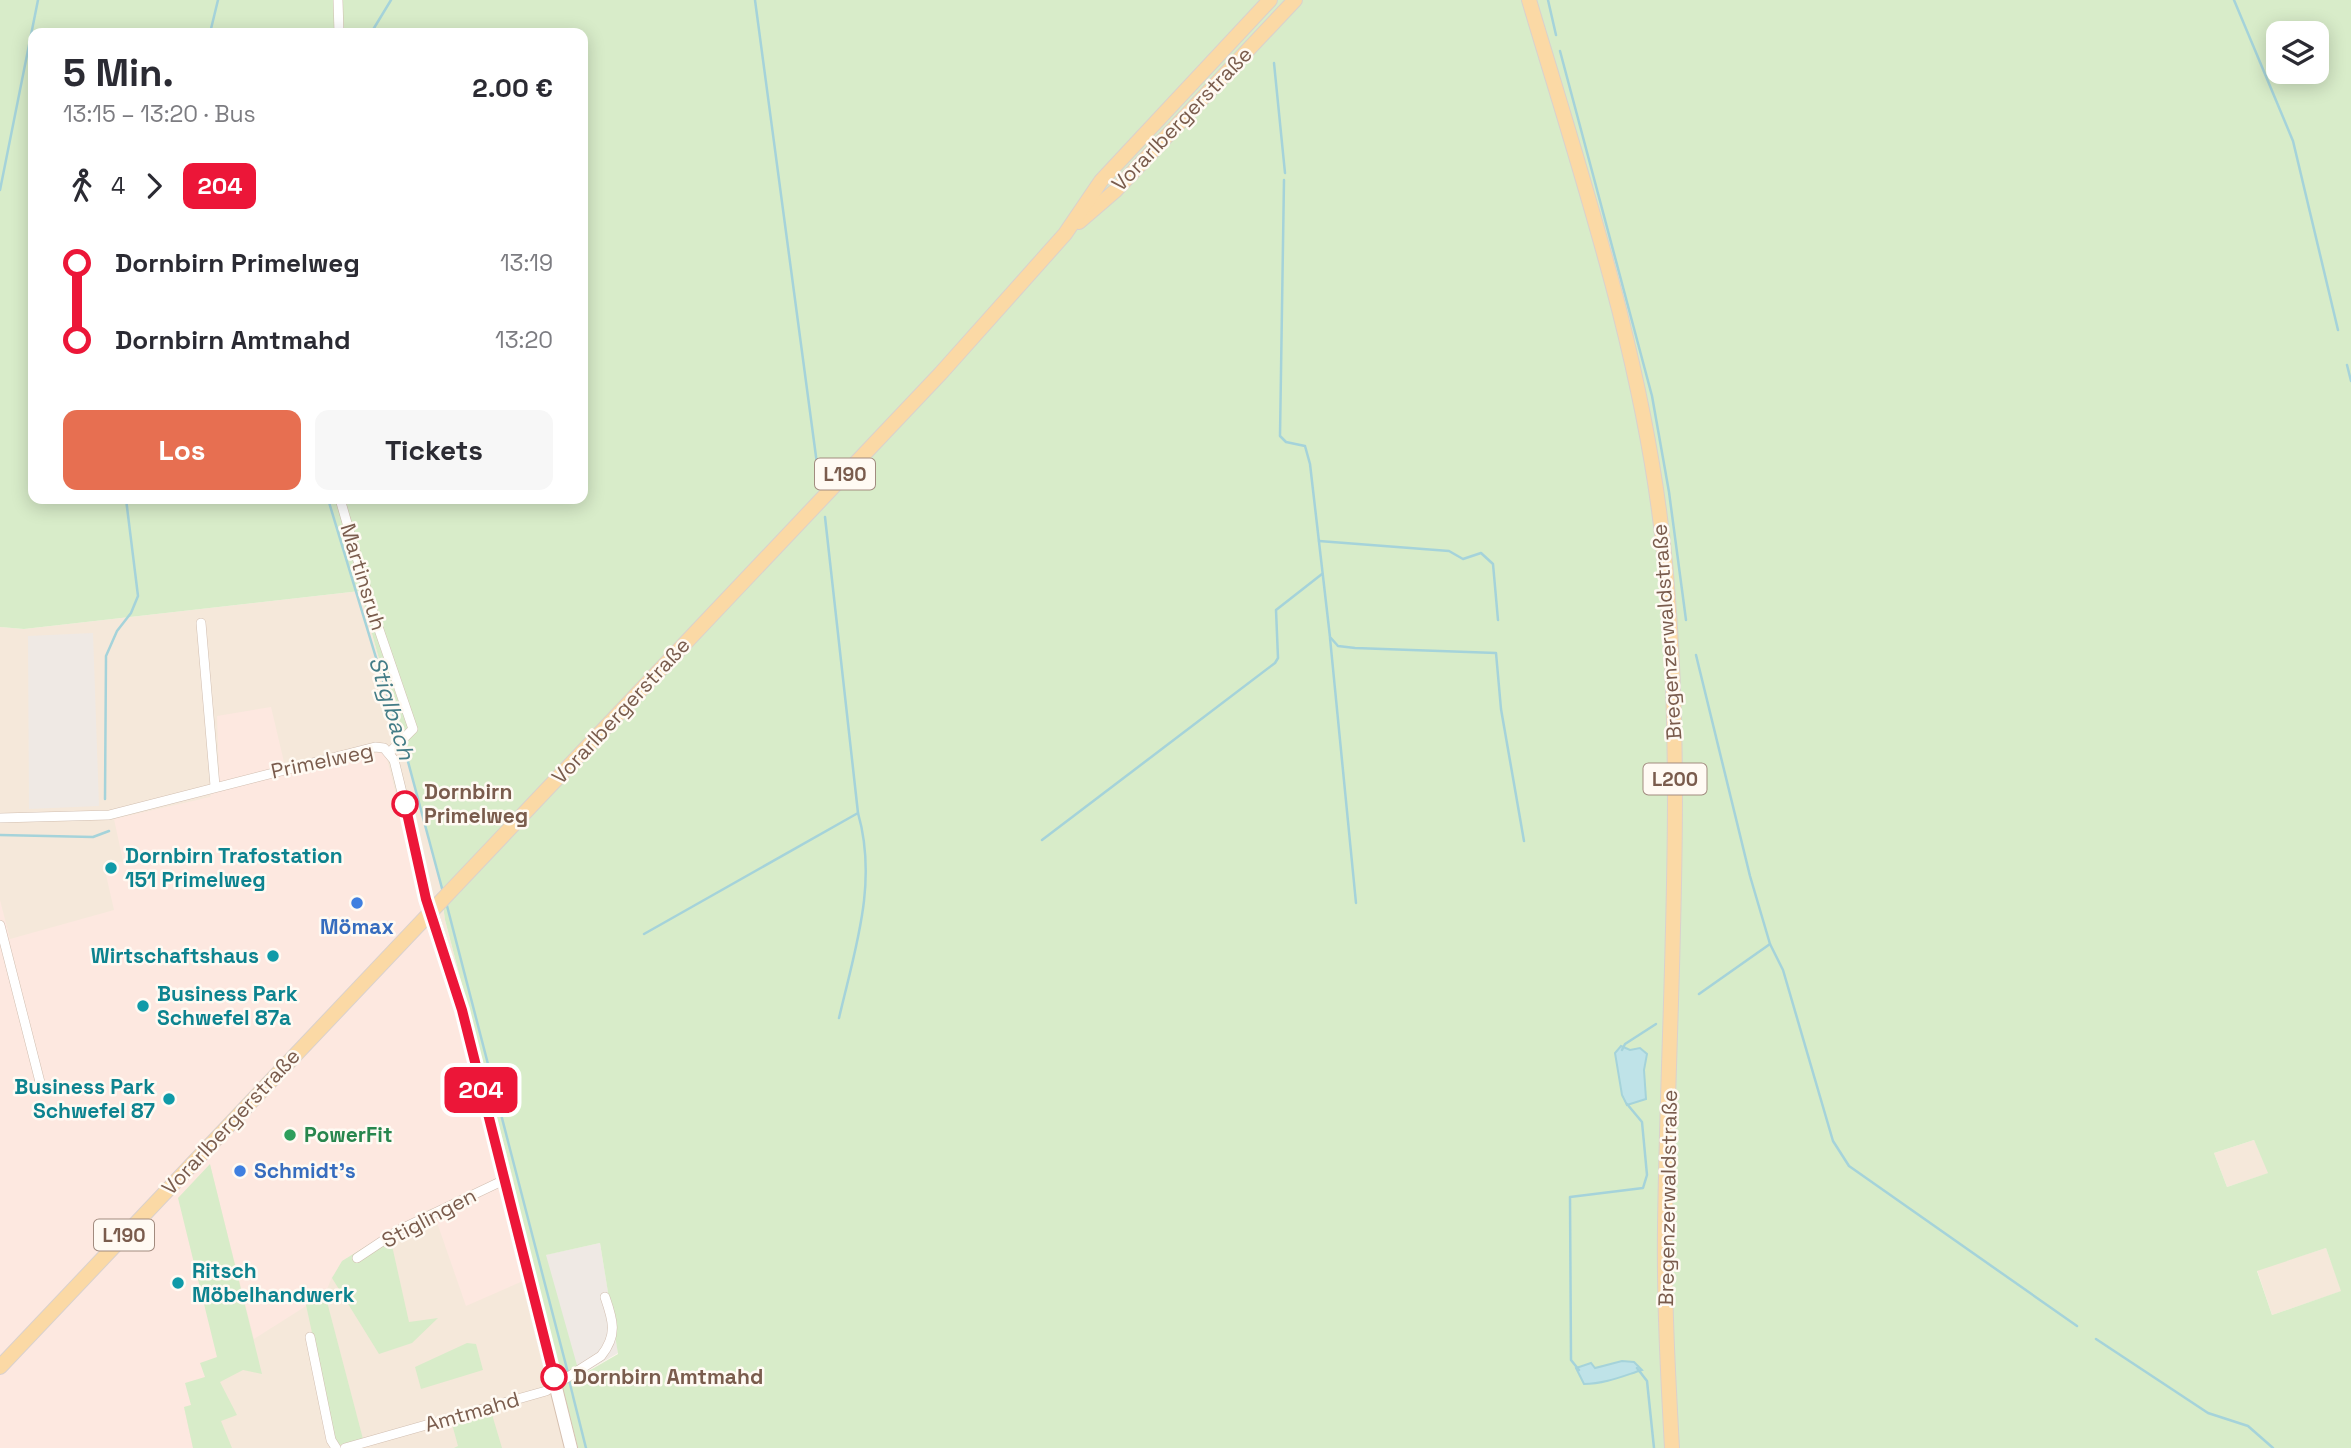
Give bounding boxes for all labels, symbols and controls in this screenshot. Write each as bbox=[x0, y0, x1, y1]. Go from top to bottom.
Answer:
map controls bbox=[2266, 21, 2329, 84]
button: layers bbox=[2266, 21, 2329, 84]
street label: Vorarlbergerstraße bbox=[1106, 41, 1258, 197]
text: 5 Min. bbox=[63, 49, 174, 97]
text: 2.00 € bbox=[472, 71, 553, 105]
text: 13:15 – 13:20 · Bus bbox=[63, 99, 256, 129]
icon: walk bbox=[63, 167, 101, 205]
icon: forward bbox=[135, 167, 173, 205]
text: 204 bbox=[197, 170, 242, 201]
text: 4 bbox=[111, 171, 125, 201]
text: Dornbirn Primelweg bbox=[115, 246, 360, 280]
text: 13:19 bbox=[500, 248, 553, 278]
text: Dornbirn Amtmahd bbox=[115, 323, 351, 357]
text: 13:20 bbox=[495, 325, 553, 355]
button: Los bbox=[63, 410, 301, 490]
button: Tickets bbox=[315, 410, 553, 490]
road number: L190 bbox=[815, 458, 875, 489]
street label: Martinsruh bbox=[334, 520, 393, 634]
street label: Bregenzerwaldstraße bbox=[1645, 523, 1688, 741]
street label: Vorarlbergerstraße bbox=[546, 632, 696, 790]
water label: Stiglbach bbox=[362, 653, 422, 764]
street label: Primelweg bbox=[268, 737, 375, 785]
road number: L200 bbox=[1644, 764, 1706, 794]
place label: Dornbirn Primelweg bbox=[424, 778, 528, 829]
marker: Dornbirn Primelweg bbox=[392, 791, 418, 817]
place label: Dornbirn Trafostation 151 Primelweg bbox=[125, 842, 343, 893]
marker: Dornbirn Trafostation 151 Primelweg bbox=[103, 860, 119, 876]
marker: Mömax bbox=[349, 895, 365, 911]
place label: Mömax bbox=[320, 913, 394, 940]
place label: Wirtschaftshaus bbox=[91, 942, 259, 969]
marker: Wirtschaftshaus bbox=[265, 948, 281, 964]
place label: Business Park Schwefel 87a bbox=[157, 980, 298, 1031]
marker: Business Park Schwefel 87a bbox=[135, 998, 151, 1014]
street label: Vorarlbergerstraße bbox=[156, 1043, 306, 1201]
line badge: 204 bbox=[441, 1067, 521, 1113]
place label: Business Park Schwefel 87 bbox=[14, 1073, 155, 1124]
text: 204 bbox=[458, 1074, 504, 1105]
street label: Bregenzerwaldstraße bbox=[1652, 1089, 1683, 1307]
marker: Business Park Schwefel 87 bbox=[161, 1091, 177, 1107]
place label: PowerFit bbox=[304, 1121, 392, 1148]
marker: PowerFit bbox=[282, 1127, 298, 1143]
place label: Schmidt's bbox=[254, 1157, 356, 1184]
marker: Schmidt's bbox=[232, 1163, 248, 1179]
street label: Stiglingen bbox=[377, 1181, 481, 1254]
road number: L190 bbox=[94, 1219, 154, 1250]
place label: Ritsch Möbelhandwerk bbox=[192, 1257, 355, 1308]
marker: Ritsch Möbelhandwerk bbox=[170, 1275, 186, 1291]
place label: Dornbirn Amtmahd bbox=[573, 1363, 763, 1390]
marker: Dornbirn Amtmahd bbox=[541, 1364, 567, 1390]
street label: Amtmahd bbox=[421, 1385, 522, 1438]

